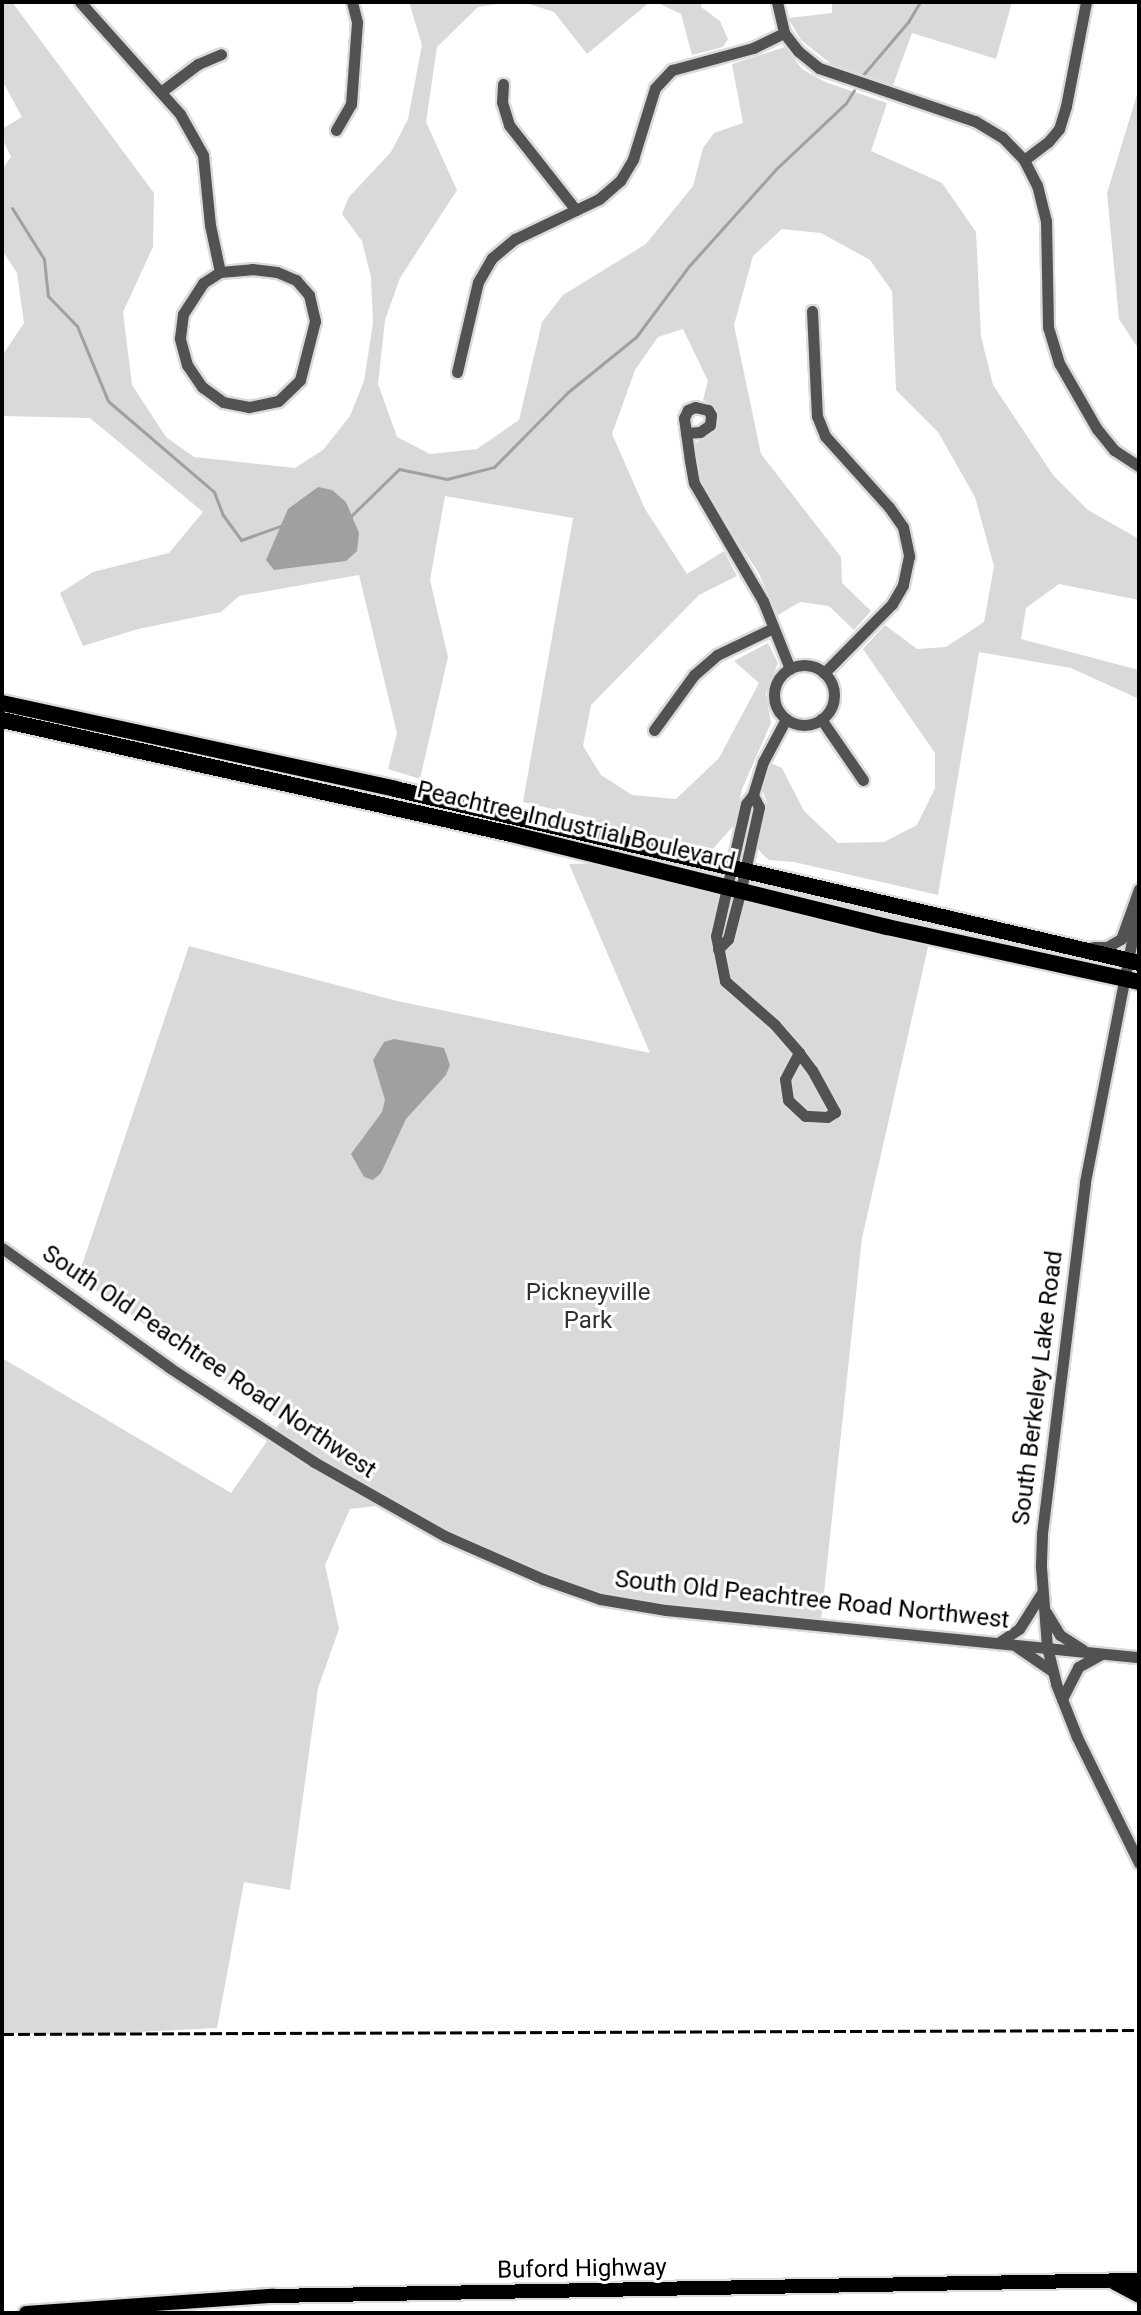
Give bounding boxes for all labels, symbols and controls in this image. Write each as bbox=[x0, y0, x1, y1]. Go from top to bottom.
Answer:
street label: Peachtree Industrial Boulevard bbox=[414, 775, 738, 877]
street label: South Old Peachtree Road Northwest bbox=[37, 1239, 381, 1485]
street label: South Berkeley Lake Road bbox=[1007, 1249, 1069, 1527]
park label: Pickneyville Park bbox=[526, 1279, 650, 1335]
street label: South Old Peachtree Road Northwest bbox=[613, 1565, 1011, 1635]
street label: Buford Highway bbox=[497, 2253, 667, 2285]

